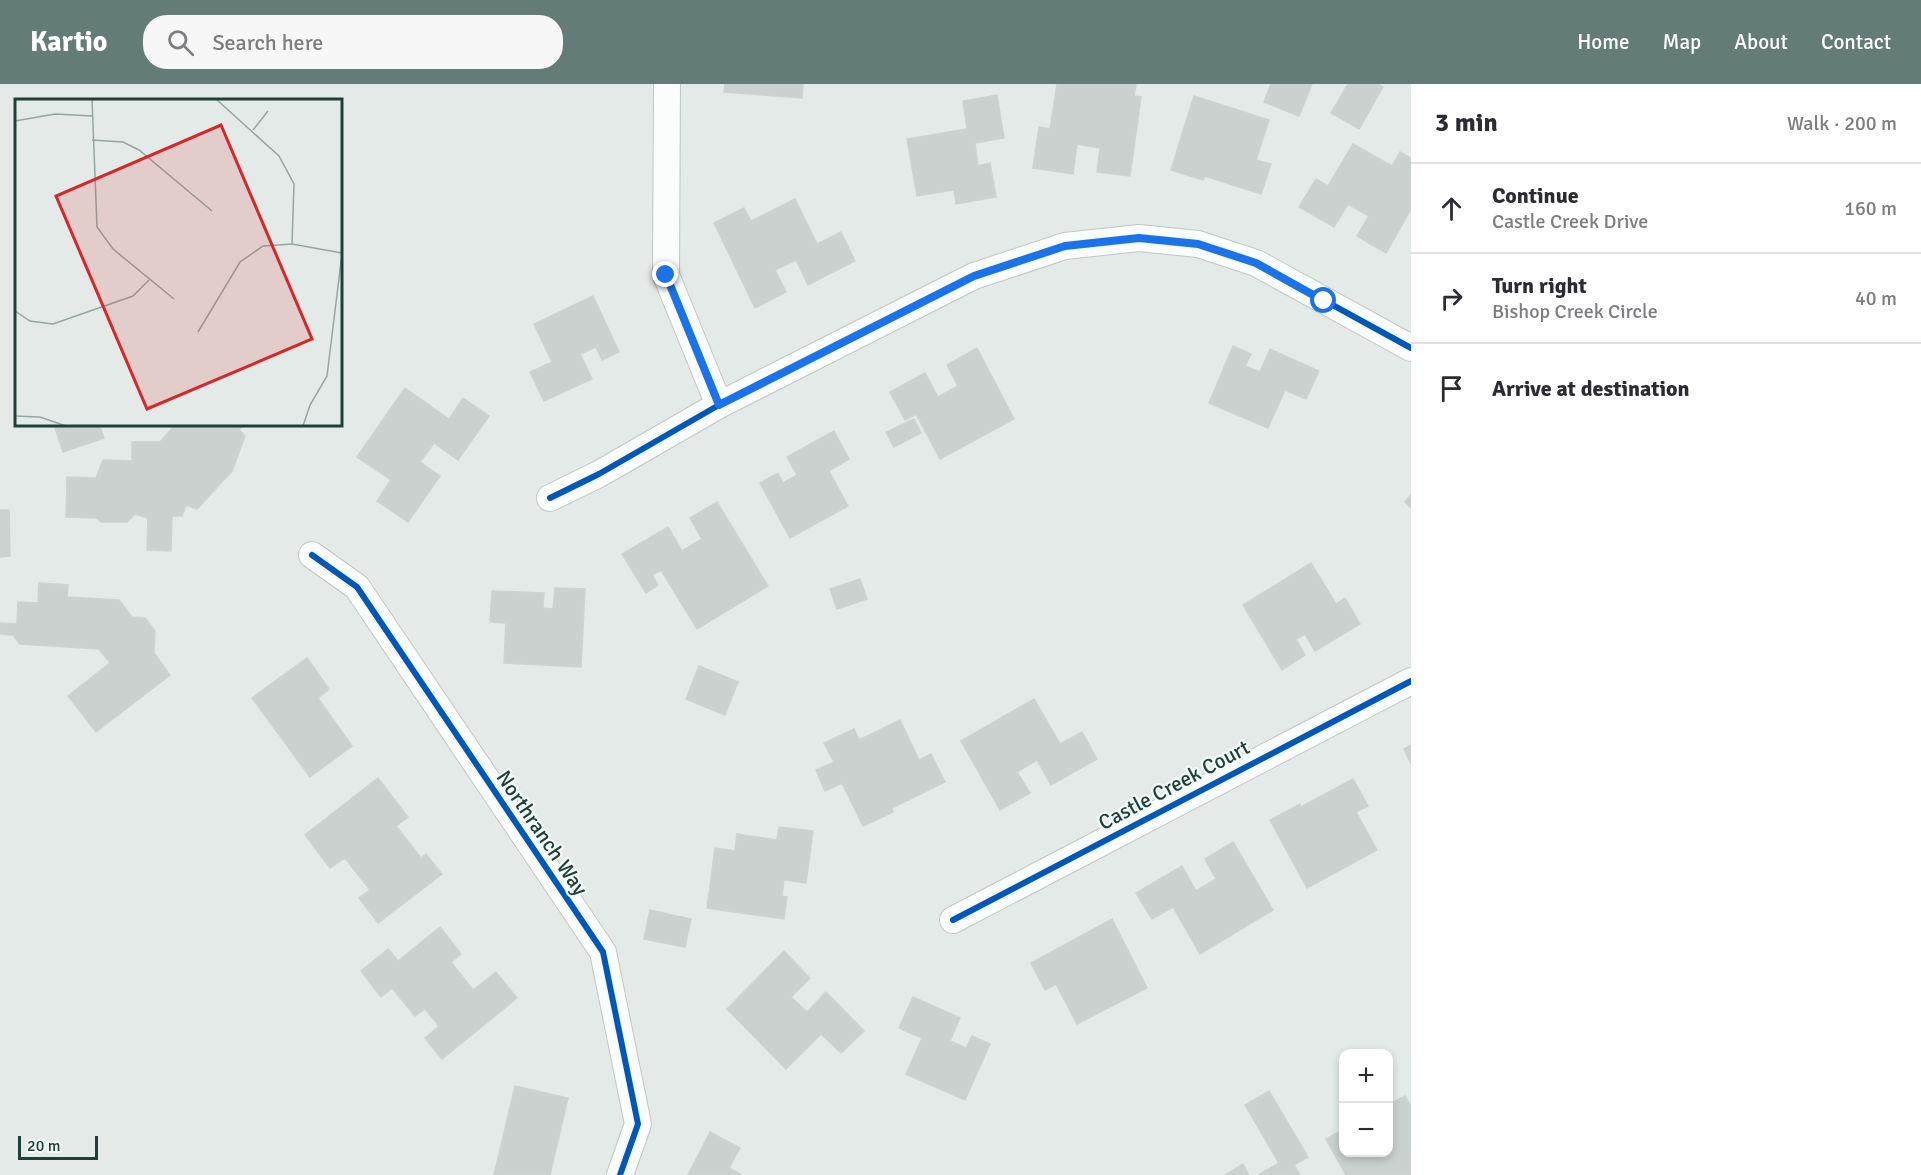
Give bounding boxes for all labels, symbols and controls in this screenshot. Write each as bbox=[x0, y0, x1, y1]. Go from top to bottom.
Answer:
search box bbox=[143, 15, 563, 69]
text: Kartio bbox=[30, 25, 107, 59]
icon: search bbox=[164, 26, 197, 59]
text: Search here bbox=[212, 29, 323, 56]
text: Home bbox=[1577, 29, 1630, 55]
text: Map bbox=[1663, 29, 1701, 55]
text: About bbox=[1734, 29, 1788, 55]
text: Contact bbox=[1821, 29, 1891, 55]
inset map bbox=[15, 99, 342, 426]
text: 3 min bbox=[1435, 107, 1498, 139]
text: Walk · 200 m bbox=[1787, 111, 1897, 136]
text: Continue bbox=[1492, 182, 1579, 209]
icon: ahead bbox=[1435, 192, 1468, 225]
text: 160 m bbox=[1844, 196, 1897, 221]
text: Castle Creek Drive bbox=[1492, 209, 1648, 234]
route end bbox=[652, 261, 678, 287]
text: Turn right bbox=[1492, 272, 1587, 299]
icon: right bbox=[1435, 282, 1468, 315]
text: 40 m bbox=[1855, 286, 1897, 311]
route start bbox=[1310, 287, 1336, 313]
text: Bishop Creek Circle bbox=[1492, 299, 1658, 324]
icon: arrive bbox=[1435, 372, 1468, 405]
text: Arrive at destination bbox=[1492, 375, 1689, 402]
street label: Castle Creek Court bbox=[1094, 734, 1254, 836]
street label: Northranch Way bbox=[491, 766, 593, 901]
map controls bbox=[1339, 1049, 1393, 1157]
button: + bbox=[1339, 1049, 1393, 1103]
button: − bbox=[1339, 1103, 1393, 1157]
scale bar bbox=[18, 1133, 98, 1160]
text: 20 m bbox=[27, 1136, 61, 1156]

